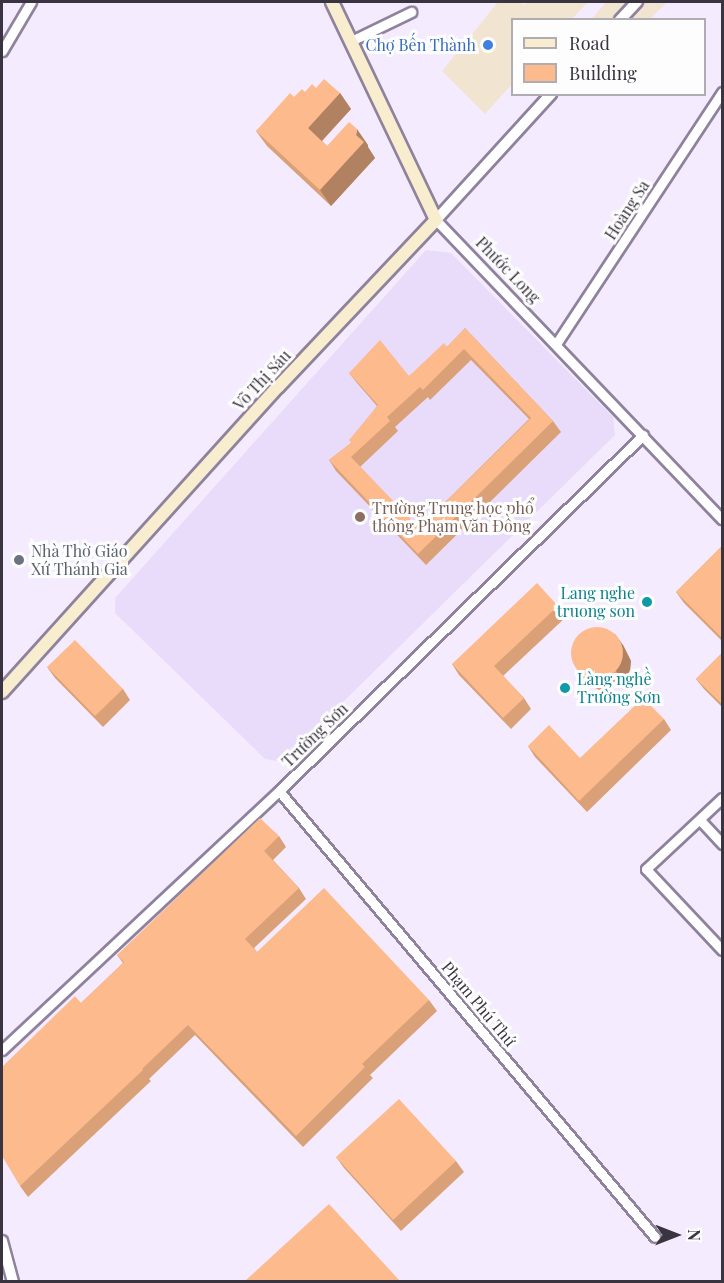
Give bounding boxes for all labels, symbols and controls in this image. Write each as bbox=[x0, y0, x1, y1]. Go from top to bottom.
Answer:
legend bbox=[511, 18, 706, 96]
text: Road bbox=[569, 31, 610, 55]
place label: Chợ Bến Thành bbox=[365, 35, 476, 55]
marker: Chợ Bến Thành bbox=[481, 38, 495, 52]
text: Building bbox=[569, 61, 637, 85]
street label: Hoàng Sa bbox=[601, 177, 653, 243]
street label: Phước Long bbox=[472, 233, 544, 307]
street label: Võ Thị Sáu bbox=[229, 346, 295, 414]
place label: Trường Trung học phổ thông Phạm Văn Đồng bbox=[372, 498, 535, 536]
marker: Trường Trung học phổ thông Phạm Văn Đồng bbox=[353, 510, 367, 524]
place label: Nhà Thờ Giáo Xứ Thánh Gia bbox=[31, 541, 128, 579]
marker: Nhà Thờ Giáo Xứ Thánh Gia bbox=[12, 553, 26, 567]
place label: Lang nghe truong son bbox=[557, 583, 635, 621]
marker: Lang nghe truong son bbox=[640, 595, 654, 609]
place label: Làng nghề Trường Sơn bbox=[577, 669, 661, 707]
marker: Làng nghề Trường Sơn bbox=[558, 681, 572, 695]
street label: Trường Sơn bbox=[278, 699, 352, 771]
street label: Phạm Phú Thứ bbox=[438, 958, 520, 1050]
north arrow bbox=[646, 1205, 706, 1265]
text: N bbox=[684, 1229, 705, 1241]

